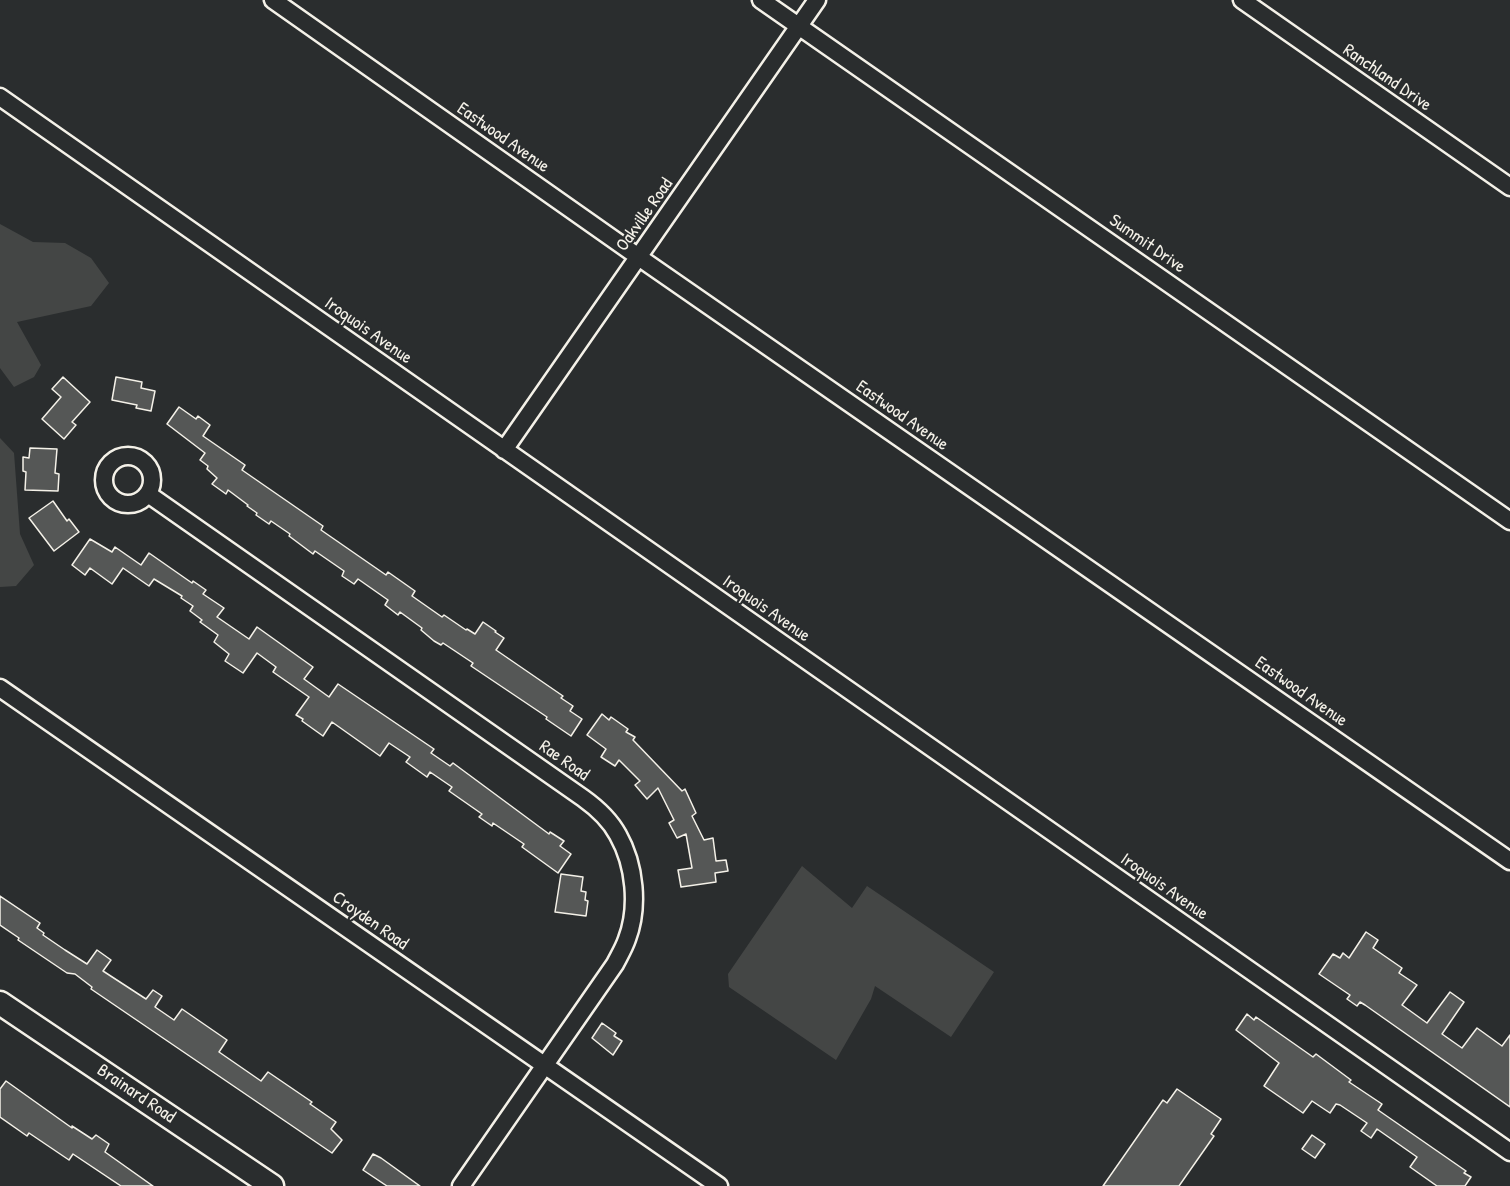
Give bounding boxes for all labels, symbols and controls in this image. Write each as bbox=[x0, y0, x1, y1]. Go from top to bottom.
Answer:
street label: Ranchland Drive bbox=[1339, 40, 1435, 116]
street label: Eastwood Avenue bbox=[453, 98, 553, 178]
street label: Oakville Road bbox=[612, 174, 678, 256]
street label: Summit Drive bbox=[1105, 210, 1189, 278]
street label: Iroquois Avenue bbox=[320, 293, 416, 369]
street label: Eastwood Avenue bbox=[852, 376, 952, 456]
street label: Iroquois Avenue bbox=[718, 571, 814, 647]
street label: Eastwood Avenue bbox=[1251, 652, 1351, 732]
street label: Rae Road bbox=[535, 736, 593, 786]
street label: Iroquois Avenue bbox=[1116, 849, 1212, 925]
street label: Croyden Road bbox=[328, 887, 412, 955]
street label: Brainard Road bbox=[93, 1060, 179, 1128]

